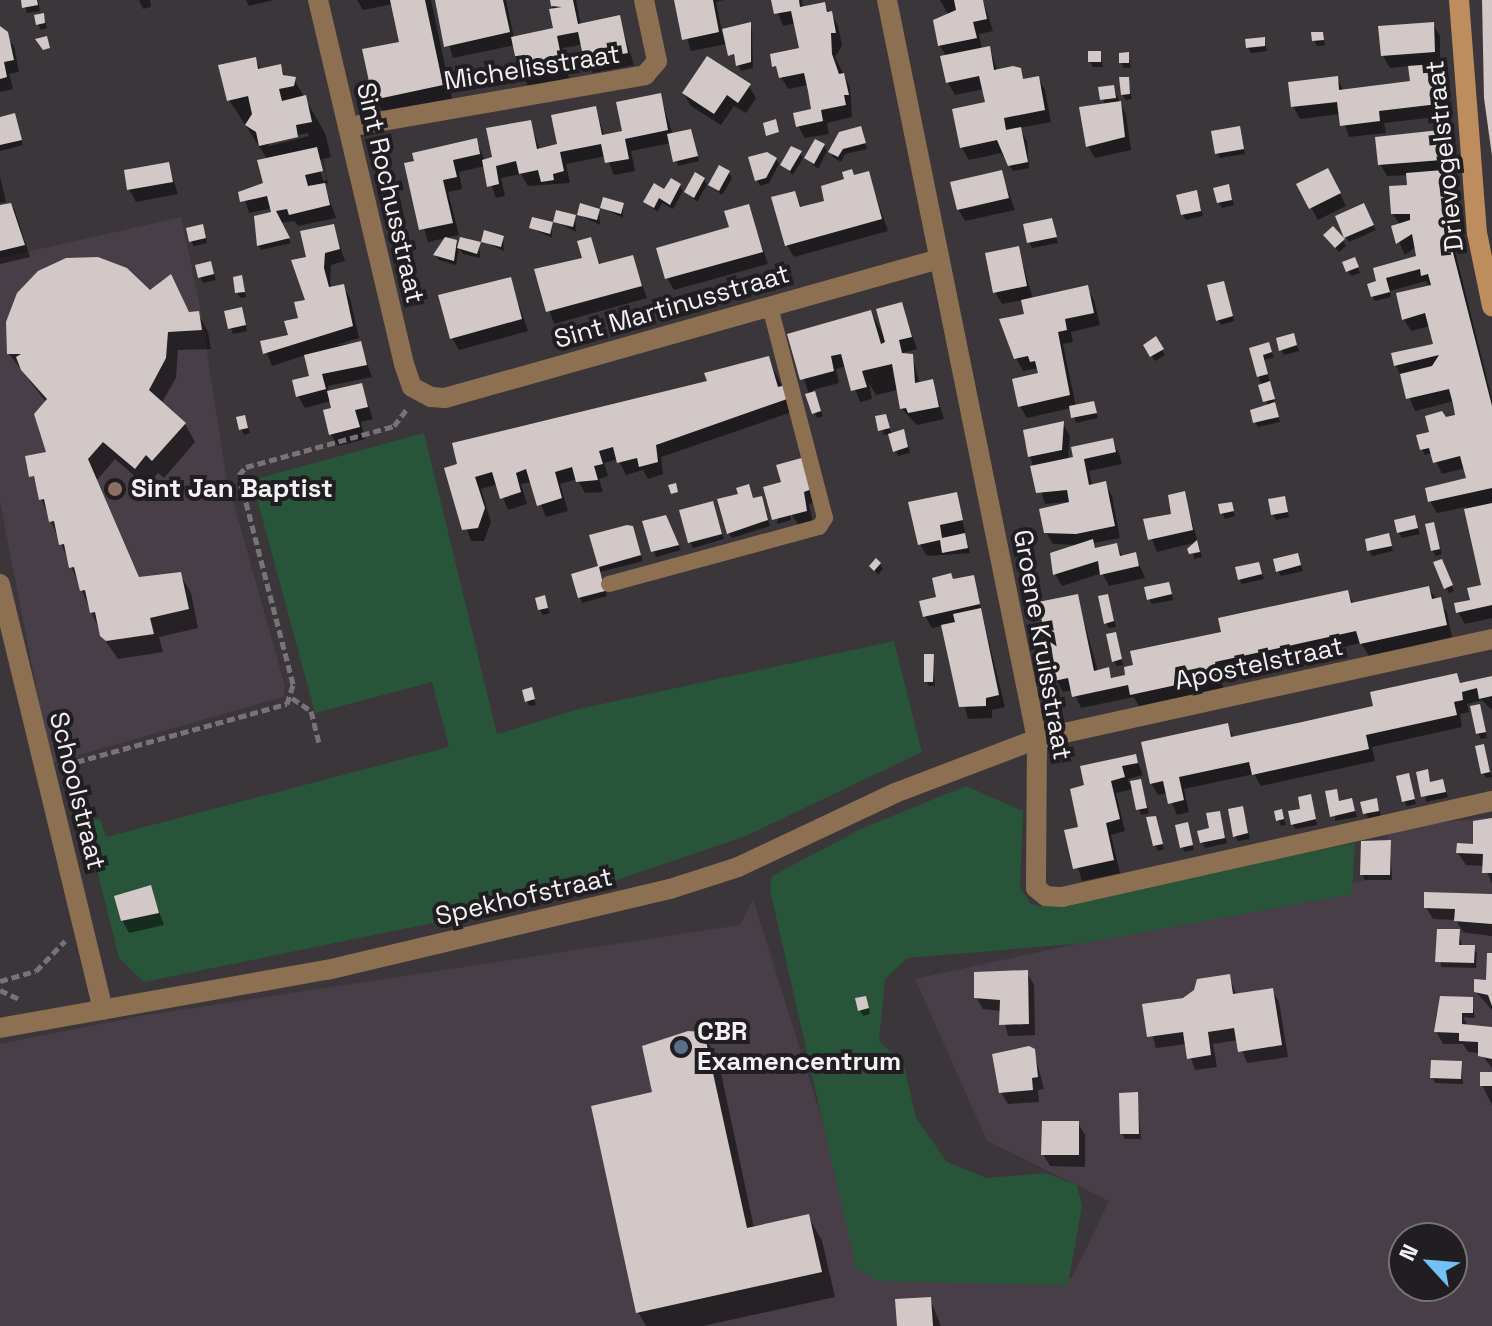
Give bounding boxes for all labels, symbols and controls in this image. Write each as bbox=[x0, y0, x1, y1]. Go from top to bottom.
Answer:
street label: Michelisstraat bbox=[442, 39, 622, 97]
street label: Drievogelstraat bbox=[1419, 59, 1471, 253]
street label: Sint Rochusstraat bbox=[349, 80, 431, 306]
street label: Sint Martinusstraat bbox=[551, 258, 793, 356]
place label: Sint Jan Baptist bbox=[131, 473, 333, 505]
marker: Sint Jan Baptist bbox=[106, 480, 124, 498]
street label: Groene Kruisstraat bbox=[1006, 527, 1078, 763]
street label: Apostelstraat bbox=[1172, 631, 1346, 697]
street label: Schoolstraat bbox=[42, 709, 112, 873]
street label: Spekhofstraat bbox=[432, 861, 616, 933]
place label: CBR Examencentrum bbox=[697, 1016, 901, 1078]
marker: CBR Examencentrum bbox=[672, 1038, 690, 1056]
north arrow bbox=[1388, 1222, 1468, 1302]
text: N bbox=[1392, 1240, 1424, 1265]

